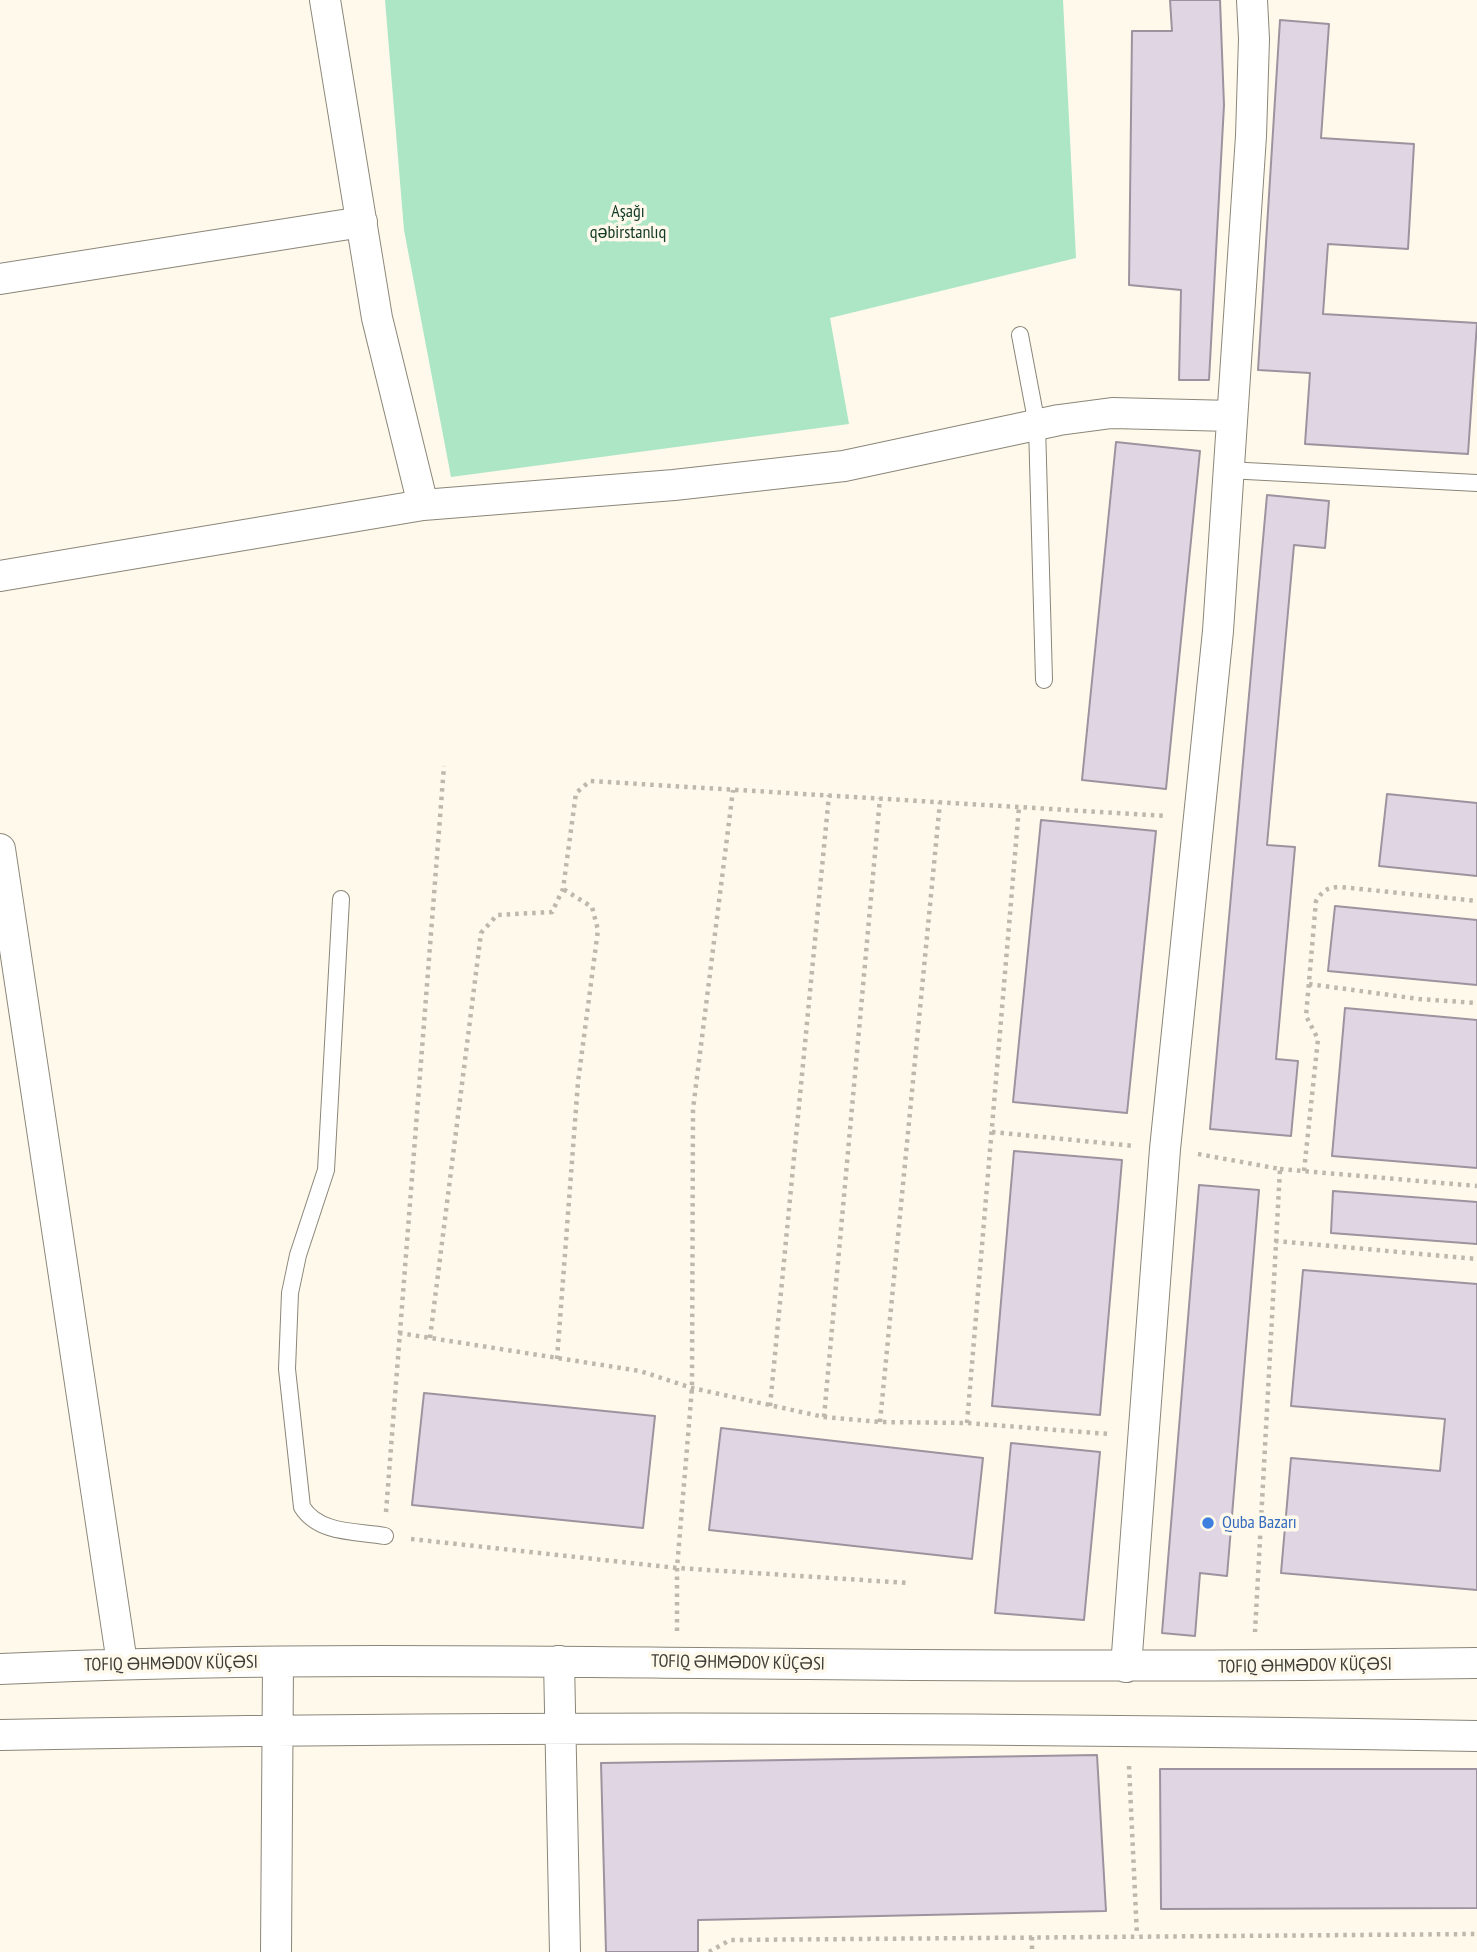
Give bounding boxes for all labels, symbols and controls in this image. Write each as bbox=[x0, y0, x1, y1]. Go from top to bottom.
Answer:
park label: Aşağı qəbirstanlıq bbox=[590, 201, 666, 244]
place label: Quba Bazarı bbox=[1222, 1512, 1297, 1534]
marker: Quba Bazarı bbox=[1200, 1515, 1216, 1531]
street label: TOFIQ ƏHMƏDOV KÜÇƏSI bbox=[651, 1651, 825, 1675]
street label: TOFIQ ƏHMƏDOV KÜÇƏSI bbox=[84, 1652, 258, 1676]
street label: TOFIQ ƏHMƏDOV KÜÇƏSI bbox=[1218, 1654, 1392, 1678]

